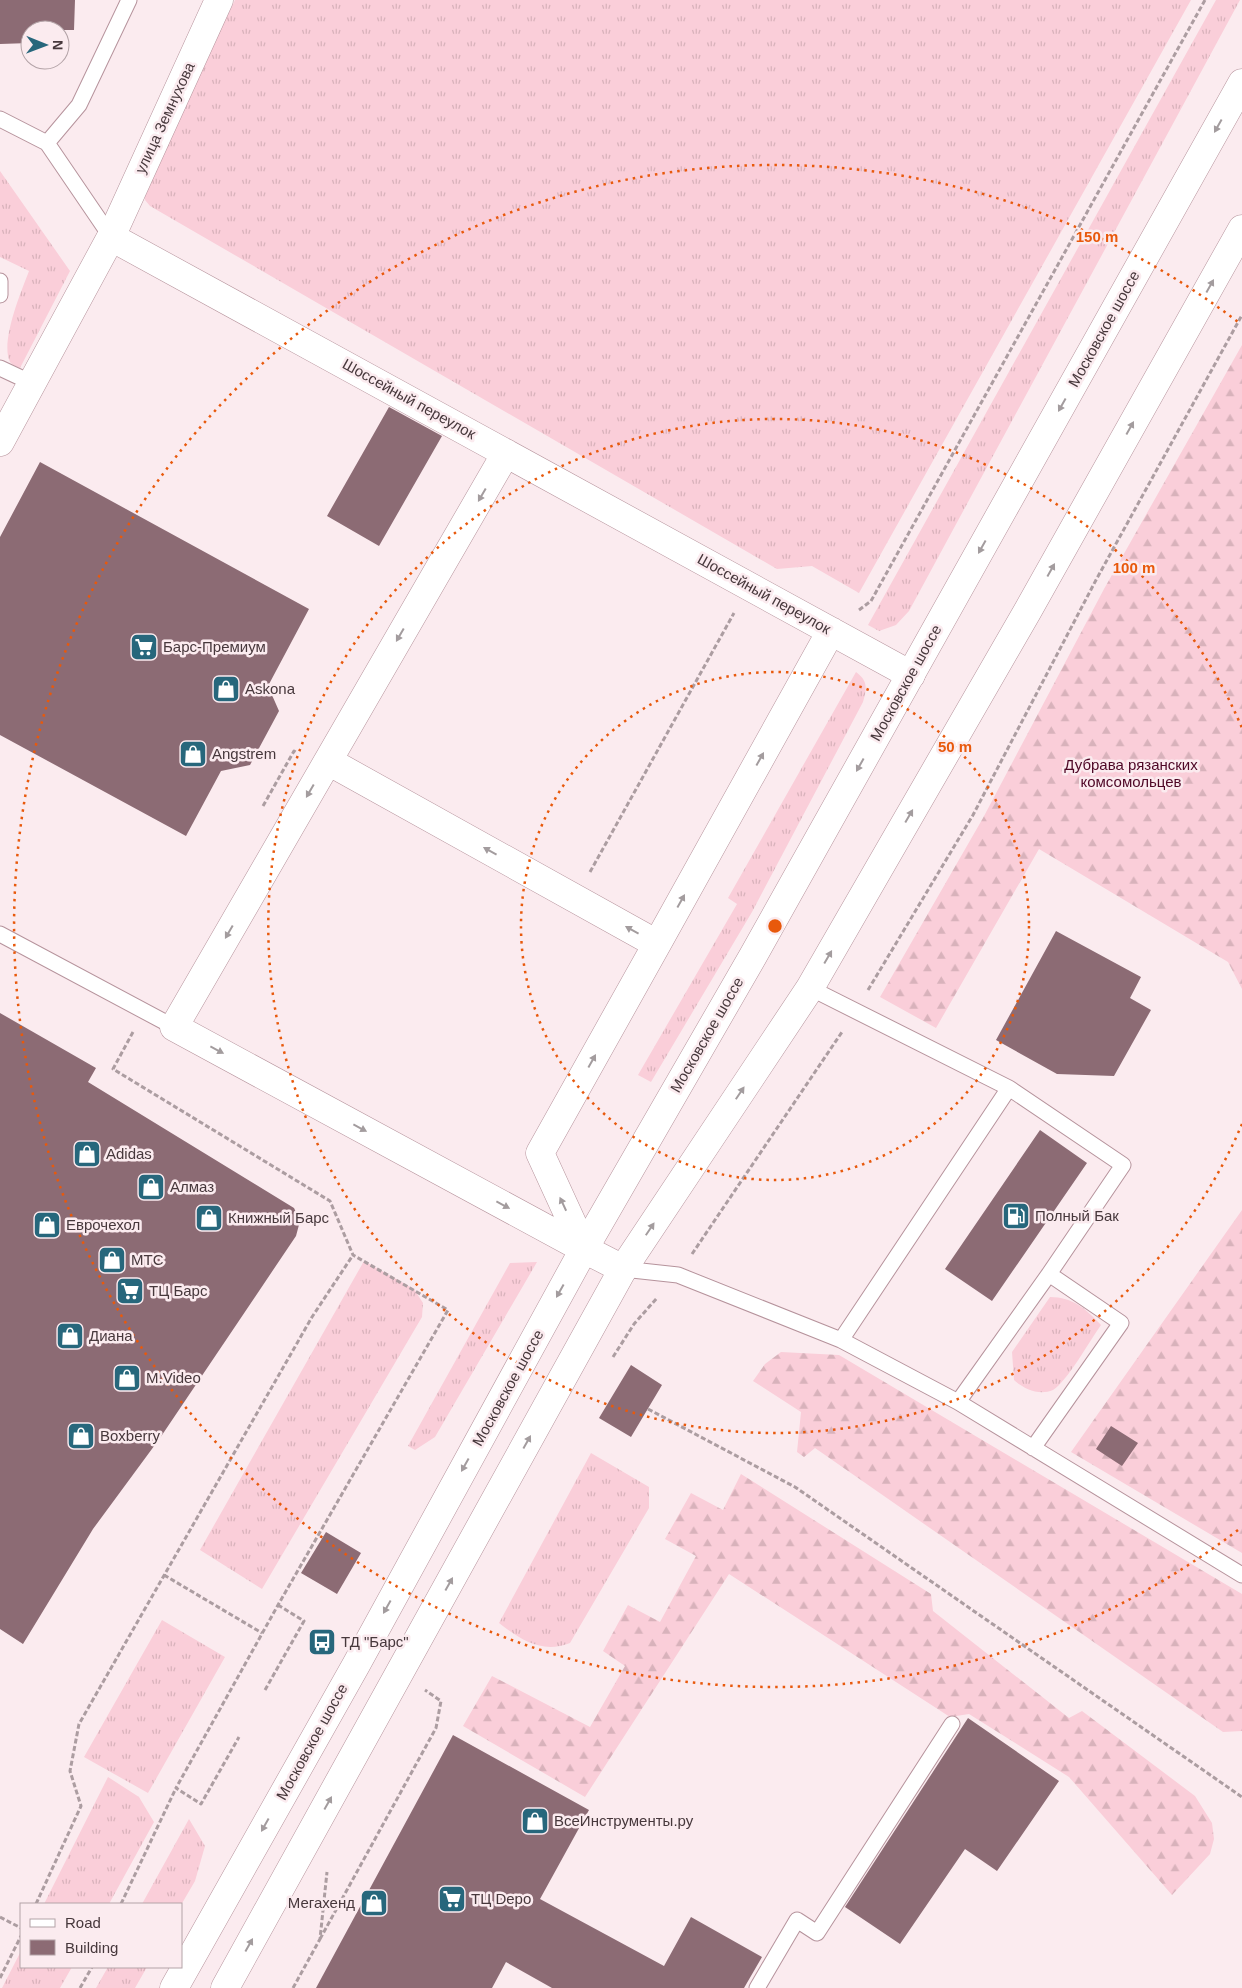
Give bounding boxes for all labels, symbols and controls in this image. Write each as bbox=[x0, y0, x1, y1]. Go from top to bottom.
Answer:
north arrow bbox=[20, 20, 70, 70]
text: N bbox=[50, 40, 66, 50]
street label: улица Земнухова bbox=[131, 59, 198, 176]
one-way arrow bbox=[1214, 119, 1222, 133]
text: 150 m bbox=[1076, 228, 1118, 245]
street label: Московское шоссе bbox=[1065, 268, 1143, 390]
one-way arrow bbox=[1206, 279, 1214, 294]
street label: Шоссейный переулок bbox=[340, 355, 479, 442]
one-way arrow bbox=[1058, 398, 1066, 413]
one-way arrow bbox=[1126, 422, 1135, 435]
one-way arrow bbox=[477, 488, 486, 501]
one-way arrow bbox=[978, 540, 987, 554]
street label: Шоссейный переулок bbox=[695, 550, 834, 637]
text: 100 m bbox=[1113, 559, 1155, 576]
one-way arrow bbox=[1046, 563, 1055, 576]
street label: Московское шоссе bbox=[867, 622, 945, 744]
one-way arrow bbox=[396, 629, 405, 642]
supermarket icon: Барс-Премиум bbox=[129, 632, 159, 662]
place label: Барс-Премиум bbox=[163, 638, 266, 655]
shop icon: Askona bbox=[211, 674, 241, 704]
place label: Askona bbox=[245, 680, 296, 697]
text: 50 m bbox=[938, 738, 972, 755]
shop icon: Angstrem bbox=[178, 739, 208, 769]
place label: Angstrem bbox=[212, 745, 276, 762]
one-way arrow bbox=[755, 752, 764, 766]
park label: Дубрава рязанских комсомольцев bbox=[1064, 756, 1198, 790]
one-way arrow bbox=[856, 758, 865, 772]
one-way arrow bbox=[306, 785, 315, 798]
one-way arrow bbox=[905, 810, 914, 823]
one-way arrow bbox=[483, 847, 498, 855]
one-way arrow bbox=[677, 894, 685, 909]
centre of rings bbox=[766, 917, 784, 935]
one-way arrow bbox=[225, 925, 234, 939]
one-way arrow bbox=[625, 926, 640, 934]
one-way arrow bbox=[824, 949, 832, 964]
street label: Московское шоссе bbox=[667, 974, 746, 1095]
one-way arrow bbox=[210, 1046, 224, 1055]
one-way arrow bbox=[587, 1054, 596, 1067]
one-way arrow bbox=[735, 1087, 745, 1100]
one-way arrow bbox=[353, 1124, 367, 1132]
shop icon: Adidas bbox=[72, 1139, 102, 1169]
place label: Adidas bbox=[106, 1145, 152, 1162]
shop icon: Алмаз bbox=[136, 1172, 166, 1202]
place label: Алмаз bbox=[170, 1178, 214, 1195]
one-way arrow bbox=[559, 1197, 567, 1211]
one-way arrow bbox=[496, 1201, 510, 1209]
fuel station icon: Полный Бак bbox=[1001, 1201, 1031, 1231]
shop icon: Книжный Барс bbox=[194, 1203, 224, 1233]
place label: Полный Бак bbox=[1035, 1207, 1119, 1224]
place label: Книжный Барс bbox=[228, 1209, 330, 1226]
shop icon: Еврочехол bbox=[32, 1210, 62, 1240]
place label: Еврочехол bbox=[66, 1216, 140, 1233]
one-way arrow bbox=[645, 1222, 655, 1235]
shop icon: МТС bbox=[97, 1245, 127, 1275]
place label: МТС bbox=[131, 1251, 164, 1268]
supermarket icon: ТЦ Барс bbox=[115, 1276, 145, 1306]
place label: ТЦ Барс bbox=[149, 1282, 208, 1299]
one-way arrow bbox=[556, 1285, 565, 1298]
shop icon: Диана bbox=[55, 1321, 85, 1351]
place label: Диана bbox=[89, 1327, 133, 1344]
street label: Московское шоссе bbox=[469, 1327, 547, 1449]
shop icon: M.Video bbox=[112, 1363, 142, 1393]
place label: M.Video bbox=[146, 1369, 201, 1386]
shop icon: Boxberry bbox=[66, 1421, 96, 1451]
place label: Boxberry bbox=[100, 1427, 161, 1444]
one-way arrow bbox=[523, 1435, 531, 1450]
one-way arrow bbox=[461, 1458, 470, 1471]
one-way arrow bbox=[444, 1578, 453, 1591]
one-way arrow bbox=[383, 1600, 392, 1614]
bus stop icon: ТД "Барс" bbox=[307, 1627, 337, 1657]
place label: ТД "Барс" bbox=[341, 1633, 409, 1650]
street label: Московское шоссе bbox=[273, 1681, 351, 1803]
one-way arrow bbox=[323, 1796, 332, 1810]
shop icon: ВсеИнструменты.ру bbox=[520, 1806, 550, 1836]
place label: ВсеИнструменты.ру bbox=[554, 1812, 694, 1829]
one-way arrow bbox=[261, 1819, 270, 1832]
supermarket icon: ТЦ Depo bbox=[437, 1884, 467, 1914]
shop icon: Мегахенд bbox=[359, 1888, 389, 1918]
place label: ТЦ Depo bbox=[471, 1890, 531, 1907]
place label: Мегахенд bbox=[288, 1894, 355, 1911]
legend bbox=[20, 1903, 182, 1968]
text: Road bbox=[65, 1914, 101, 1931]
one-way arrow bbox=[245, 1938, 253, 1953]
text: Building bbox=[65, 1939, 118, 1956]

